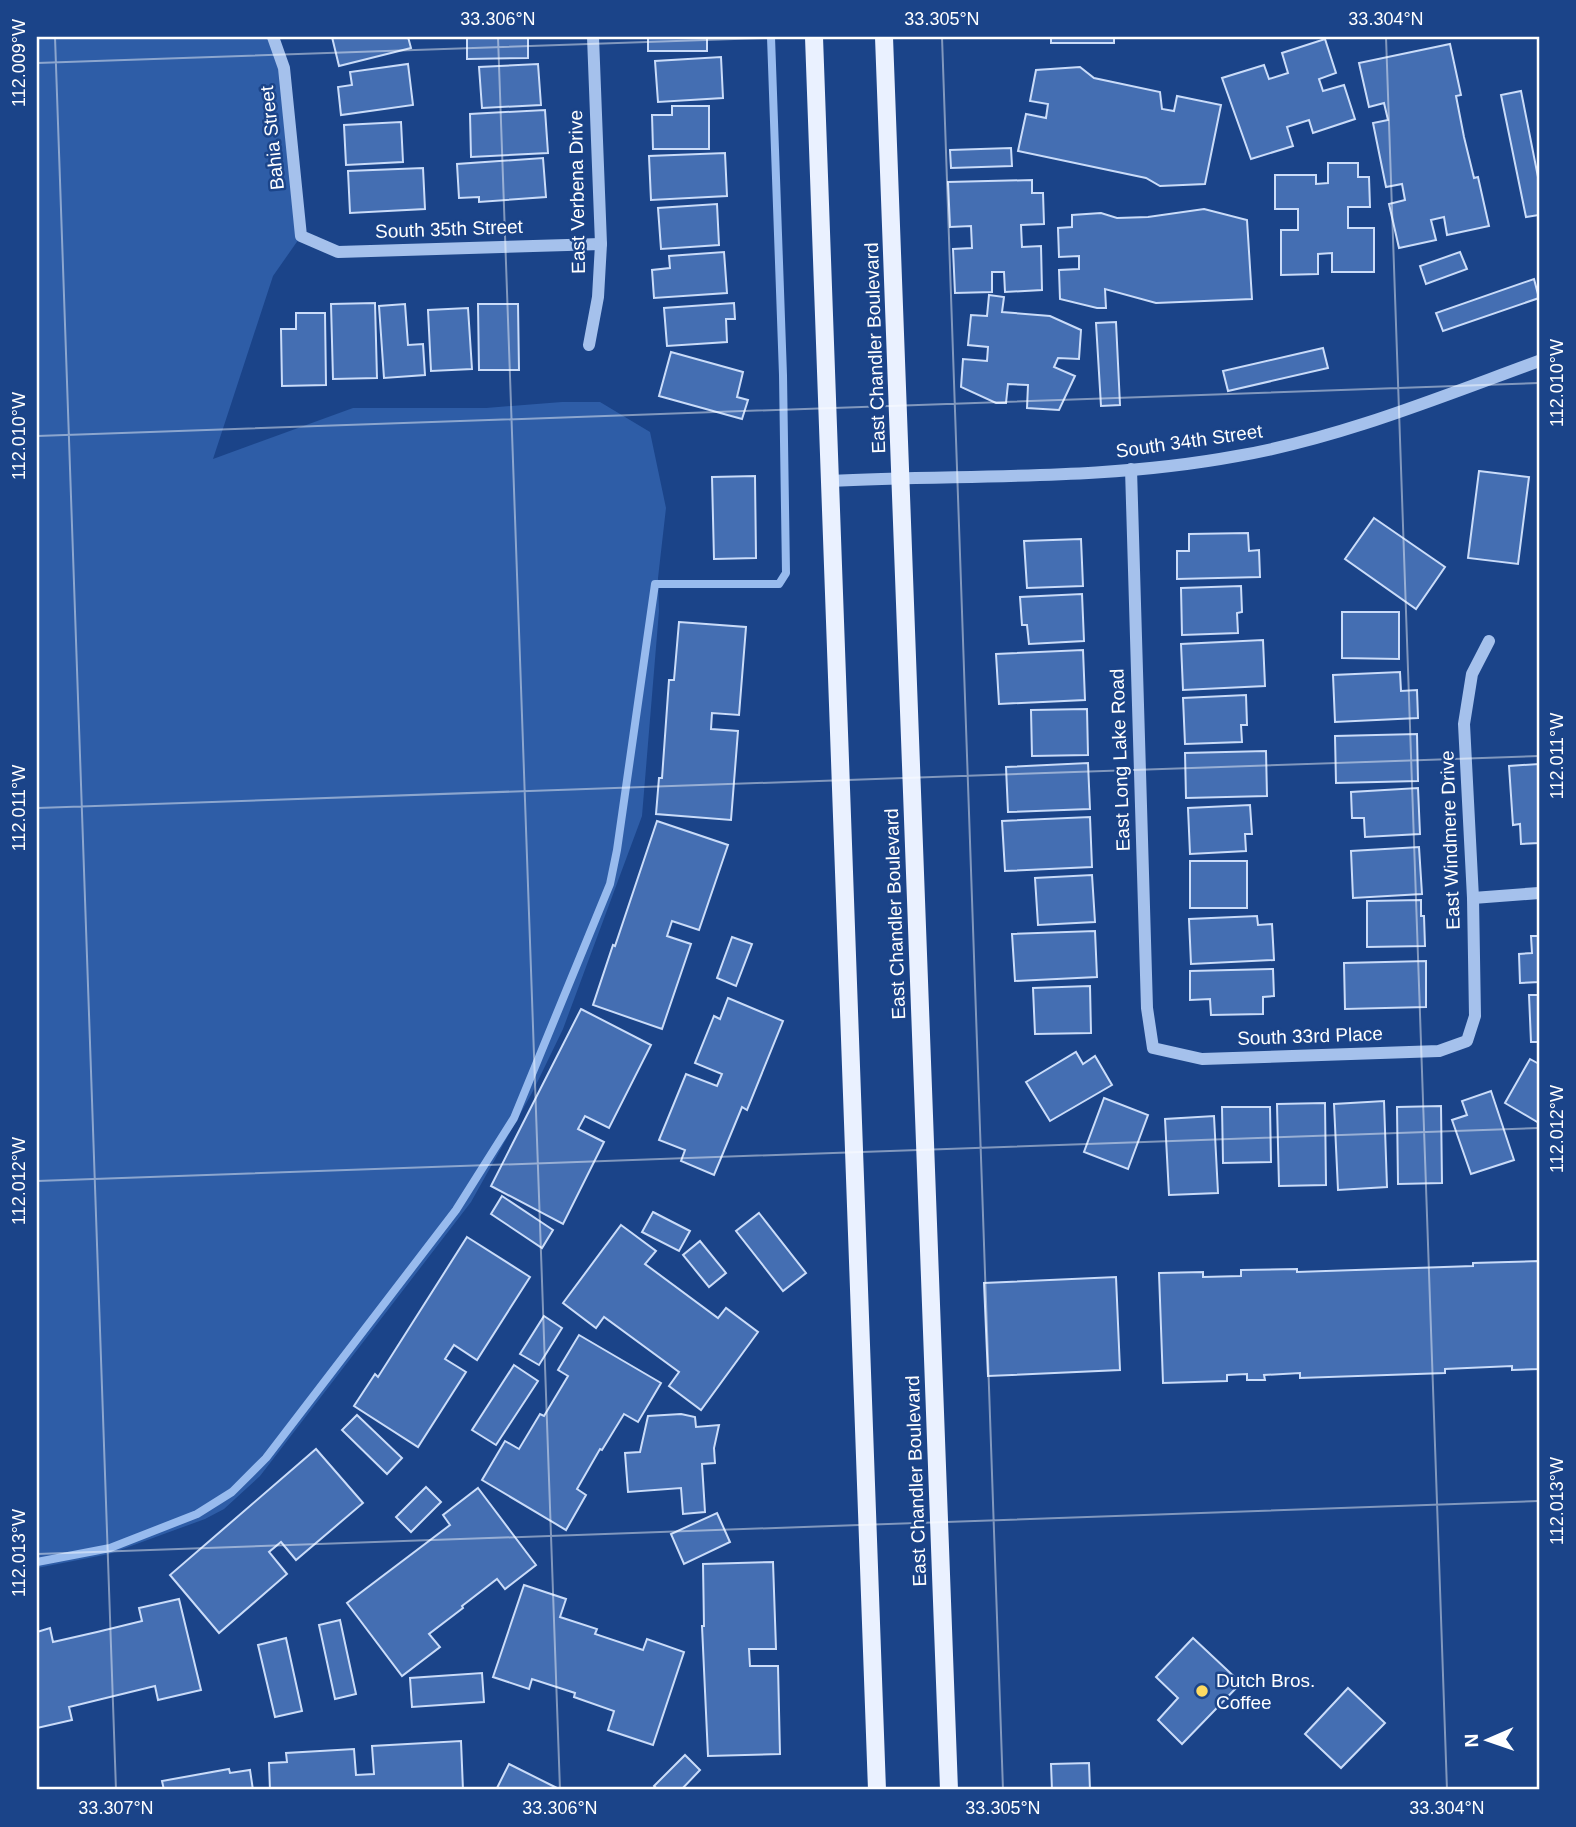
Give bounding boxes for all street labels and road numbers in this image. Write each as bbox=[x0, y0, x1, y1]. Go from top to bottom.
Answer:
street label: Bahia Street bbox=[256, 84, 288, 191]
street label: East Verbena Drive bbox=[565, 110, 589, 274]
street label: South 35th Street bbox=[375, 216, 524, 242]
street label: East Chandler Boulevard bbox=[861, 242, 889, 454]
street label: South 34th Street bbox=[1114, 420, 1264, 462]
street label: East Long Lake Road bbox=[1106, 668, 1134, 852]
street label: East Windmere Drive bbox=[1436, 750, 1464, 930]
street label: East Chandler Boulevard bbox=[881, 808, 909, 1020]
street label: South 33rd Place bbox=[1237, 1023, 1383, 1049]
street label: East Chandler Boulevard bbox=[902, 1375, 930, 1587]

